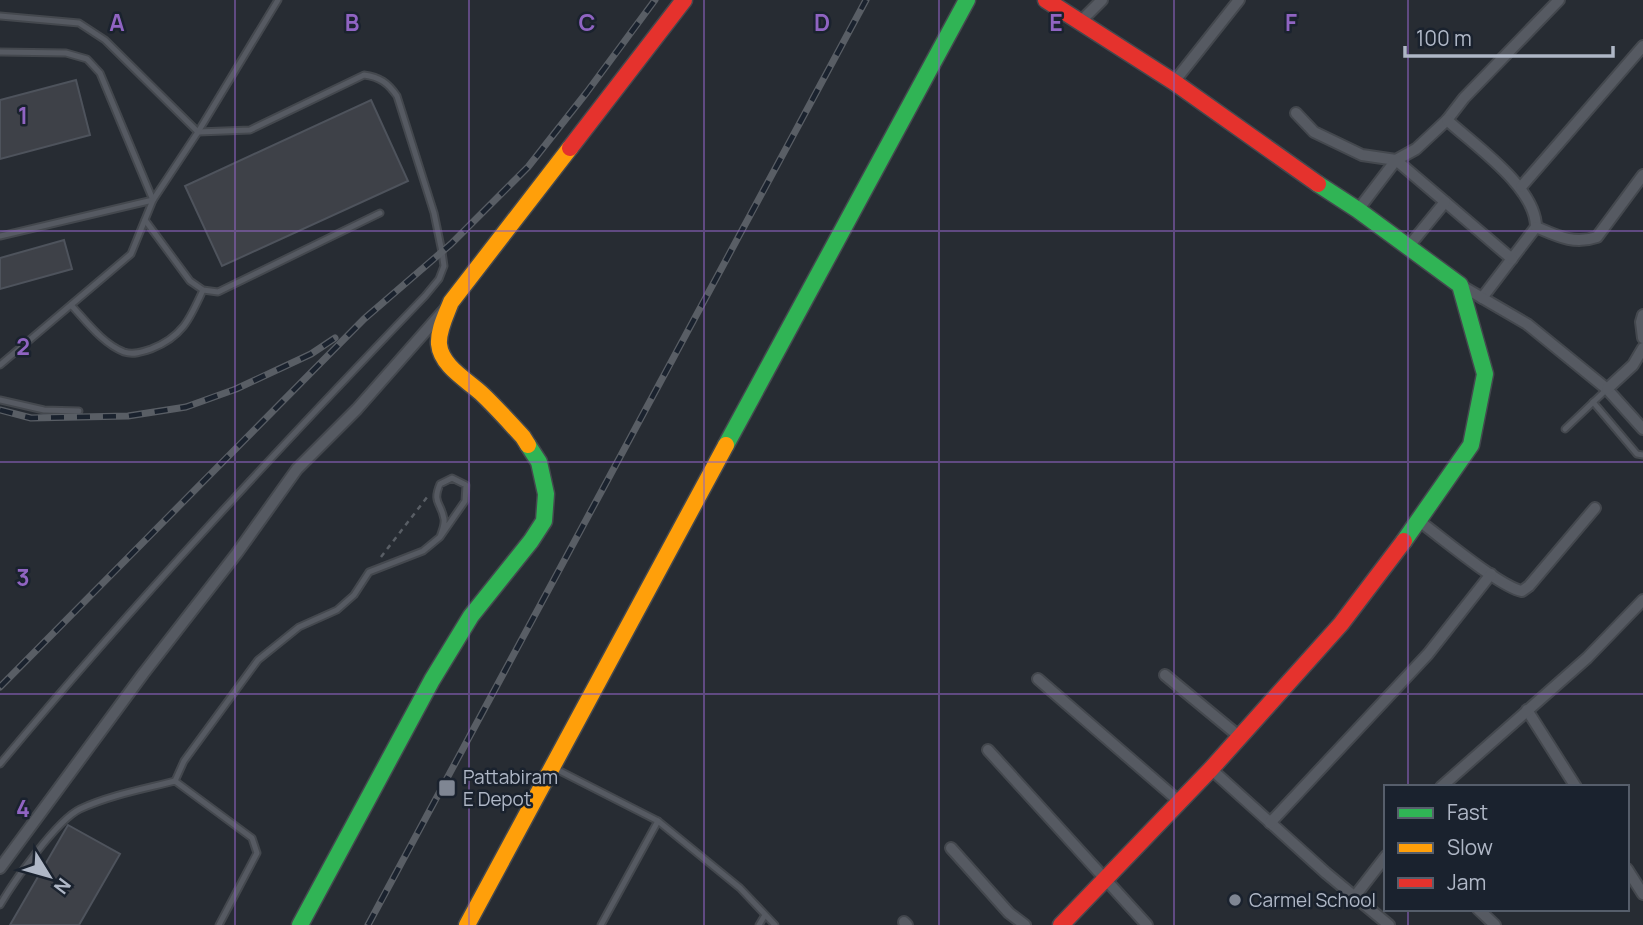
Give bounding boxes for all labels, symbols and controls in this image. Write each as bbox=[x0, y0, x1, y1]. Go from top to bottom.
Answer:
text: A bbox=[109, 6, 125, 38]
text: B bbox=[345, 6, 359, 38]
text: C bbox=[579, 6, 596, 38]
text: D bbox=[814, 6, 830, 38]
text: E bbox=[1049, 6, 1063, 38]
text: F bbox=[1285, 6, 1297, 38]
scale bar bbox=[1405, 14, 1613, 58]
text: 100 m bbox=[1416, 24, 1472, 52]
text: 1 bbox=[18, 99, 28, 131]
text: 2 bbox=[16, 330, 30, 362]
text: 3 bbox=[16, 561, 30, 593]
place label: Pattabiram E Depot bbox=[463, 764, 558, 812]
marker: Pattabiram E Depot bbox=[437, 778, 457, 798]
legend bbox=[1384, 785, 1629, 911]
text: 4 bbox=[16, 792, 30, 824]
text: Fast bbox=[1447, 798, 1488, 826]
text: Slow bbox=[1447, 833, 1493, 861]
north arrow bbox=[14, 841, 84, 911]
text: Jam bbox=[1447, 868, 1486, 896]
text: N bbox=[48, 873, 77, 900]
place label: Carmel School bbox=[1249, 887, 1376, 913]
marker: Carmel School bbox=[1227, 892, 1243, 908]

